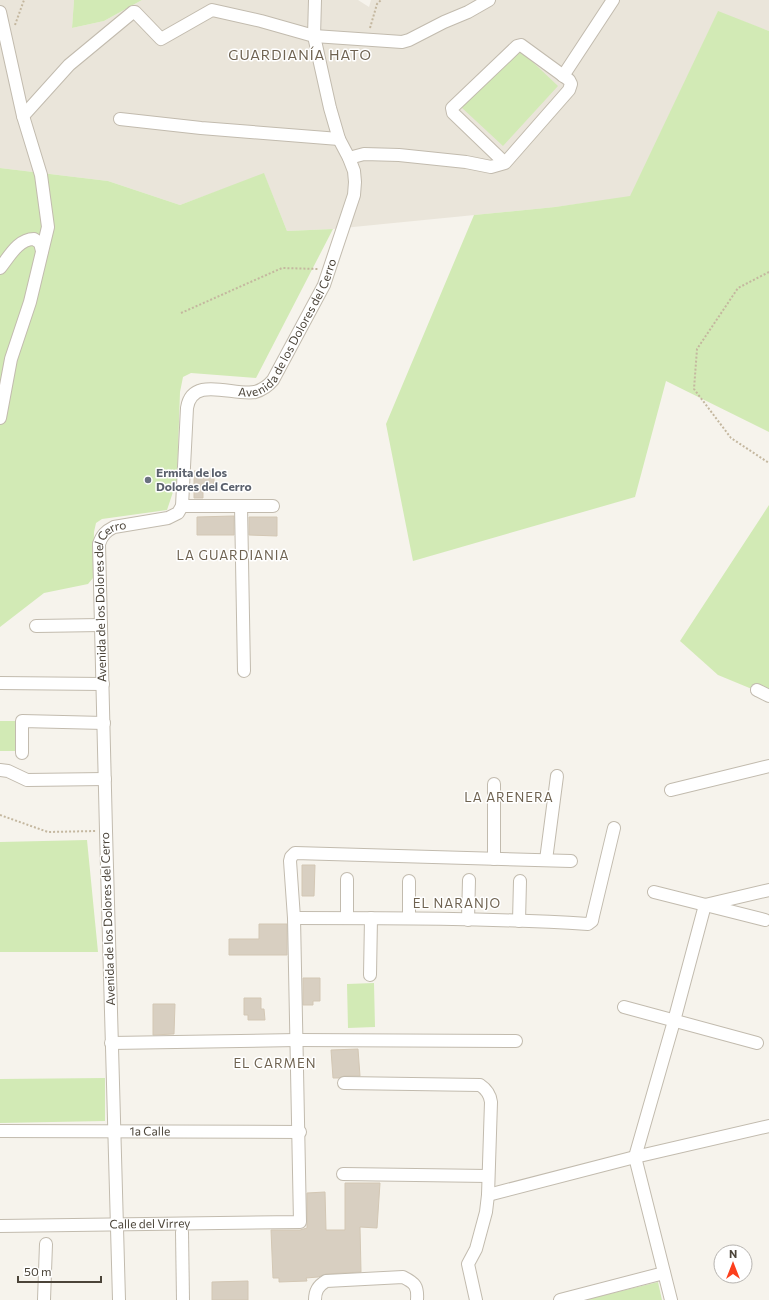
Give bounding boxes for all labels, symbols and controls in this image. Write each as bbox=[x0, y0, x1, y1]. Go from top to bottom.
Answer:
district label: GUARDIANÍA HATO bbox=[228, 46, 372, 63]
street label: Avenida de los Dolores del Cerro bbox=[238, 257, 338, 399]
place label: Ermita de los Dolores del Cerro bbox=[156, 465, 252, 493]
marker: Ermita de los Dolores del Cerro bbox=[143, 475, 153, 485]
street label: Avenida de los Dolores del Cerro bbox=[91, 517, 127, 682]
district label: LA GUARDIANIA bbox=[177, 547, 289, 563]
district label: LA ARENERA bbox=[464, 789, 554, 805]
street label: Avenida de los Dolores del Cerro bbox=[97, 832, 117, 1006]
district label: EL NARANJO bbox=[413, 895, 501, 911]
district label: EL CARMEN bbox=[233, 1055, 317, 1071]
street label: 1a Calle bbox=[130, 1123, 170, 1138]
street label: Calle del Virrey bbox=[109, 1215, 191, 1231]
north arrow bbox=[713, 1244, 753, 1284]
text: N bbox=[729, 1247, 737, 1260]
scale bar bbox=[18, 1258, 101, 1284]
text: 50 m bbox=[24, 1264, 52, 1278]

